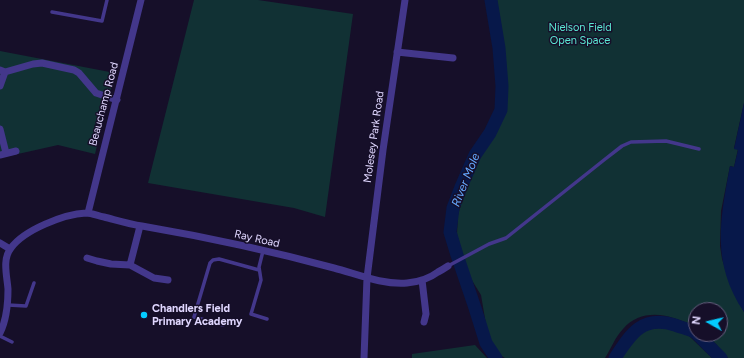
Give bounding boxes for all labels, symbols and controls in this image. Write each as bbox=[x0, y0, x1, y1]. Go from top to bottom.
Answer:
park label: Nielson Field Open Space bbox=[548, 21, 612, 47]
street label: Beauchamp Road bbox=[86, 61, 122, 147]
street label: Molesey Park Road bbox=[361, 90, 387, 184]
water label: River Mole bbox=[449, 151, 483, 209]
street label: Ray Road bbox=[233, 227, 281, 251]
place label: Chandlers Field Primary Academy bbox=[152, 302, 242, 328]
north arrow bbox=[688, 302, 728, 342]
marker: Chandlers Field Primary Academy bbox=[139, 310, 149, 320]
text: N bbox=[690, 315, 704, 326]

